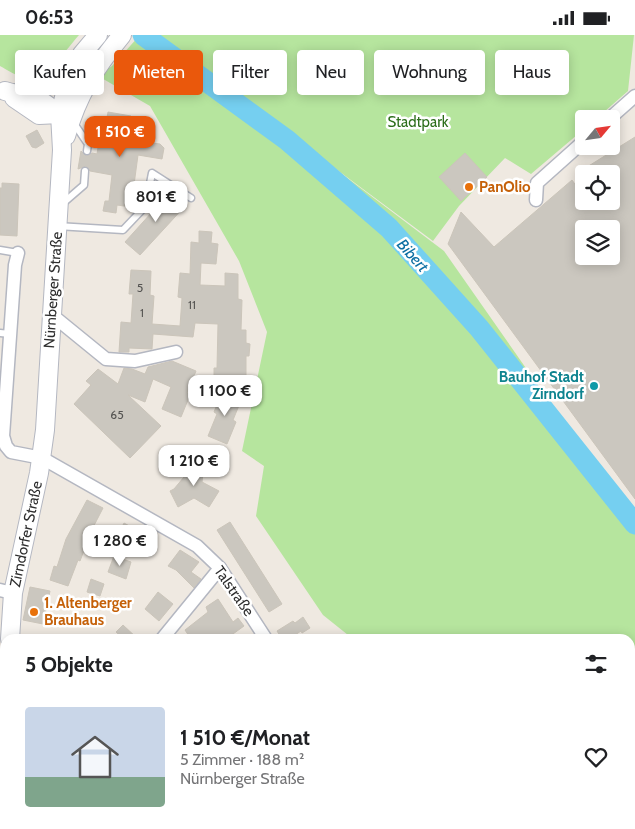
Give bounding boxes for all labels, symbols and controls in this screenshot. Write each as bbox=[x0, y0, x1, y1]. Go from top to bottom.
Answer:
text: 06:53 bbox=[25, 6, 74, 29]
chip: Kaufen bbox=[15, 50, 104, 95]
chip: Mieten bbox=[114, 50, 203, 95]
chip: Filter bbox=[213, 50, 287, 95]
chip: Neu bbox=[297, 50, 364, 95]
chip: Wohnung bbox=[374, 50, 485, 95]
chip: Haus bbox=[495, 50, 569, 95]
north arrow bbox=[575, 110, 620, 155]
map controls bbox=[575, 110, 620, 265]
park label: Stadtpark bbox=[387, 113, 449, 131]
pin: 1 510 € bbox=[74, 115, 166, 158]
text: 1 510 € bbox=[95, 122, 145, 141]
button: locate bbox=[575, 165, 620, 210]
place label: PanOlio bbox=[479, 178, 531, 196]
pin: 801 € bbox=[121, 181, 191, 223]
marker: PanOlio bbox=[463, 181, 475, 193]
text: 801 € bbox=[136, 187, 176, 206]
button: layers bbox=[575, 220, 620, 265]
street label: Nürnberger Straße bbox=[40, 231, 66, 349]
water label: Bibert bbox=[393, 235, 433, 277]
house number: 5 bbox=[137, 280, 143, 295]
house number: 11 bbox=[188, 297, 196, 312]
house number: 1 bbox=[140, 305, 144, 320]
place label: Bauhof Stadt Zirndorf bbox=[499, 368, 584, 403]
pin: 1 100 € bbox=[179, 375, 271, 417]
marker: Bauhof Stadt Zirndorf bbox=[588, 380, 600, 392]
text: 1 100 € bbox=[199, 381, 251, 400]
house number: 65 bbox=[110, 407, 124, 422]
pin: 1 210 € bbox=[148, 445, 240, 487]
text: 1 210 € bbox=[169, 451, 219, 470]
street label: Zirndorfer Straße bbox=[6, 479, 46, 589]
pin: 1 280 € bbox=[74, 525, 166, 567]
text: 1 280 € bbox=[94, 531, 146, 550]
street label: Talstraße bbox=[210, 562, 258, 620]
place label: 1. Altenberger Brauhaus bbox=[44, 594, 132, 629]
marker: 1. Altenberger Brauhaus bbox=[28, 606, 40, 618]
icon: filters bbox=[582, 650, 610, 678]
text: 5 Objekte bbox=[25, 652, 113, 677]
text: 1 510 €/Monat bbox=[180, 725, 310, 750]
icon: home bbox=[65, 727, 125, 787]
icon: heart bbox=[582, 743, 610, 771]
text: 5 Zimmer · 188 m² bbox=[180, 750, 304, 769]
text: Nürnberger Straße bbox=[180, 769, 305, 788]

